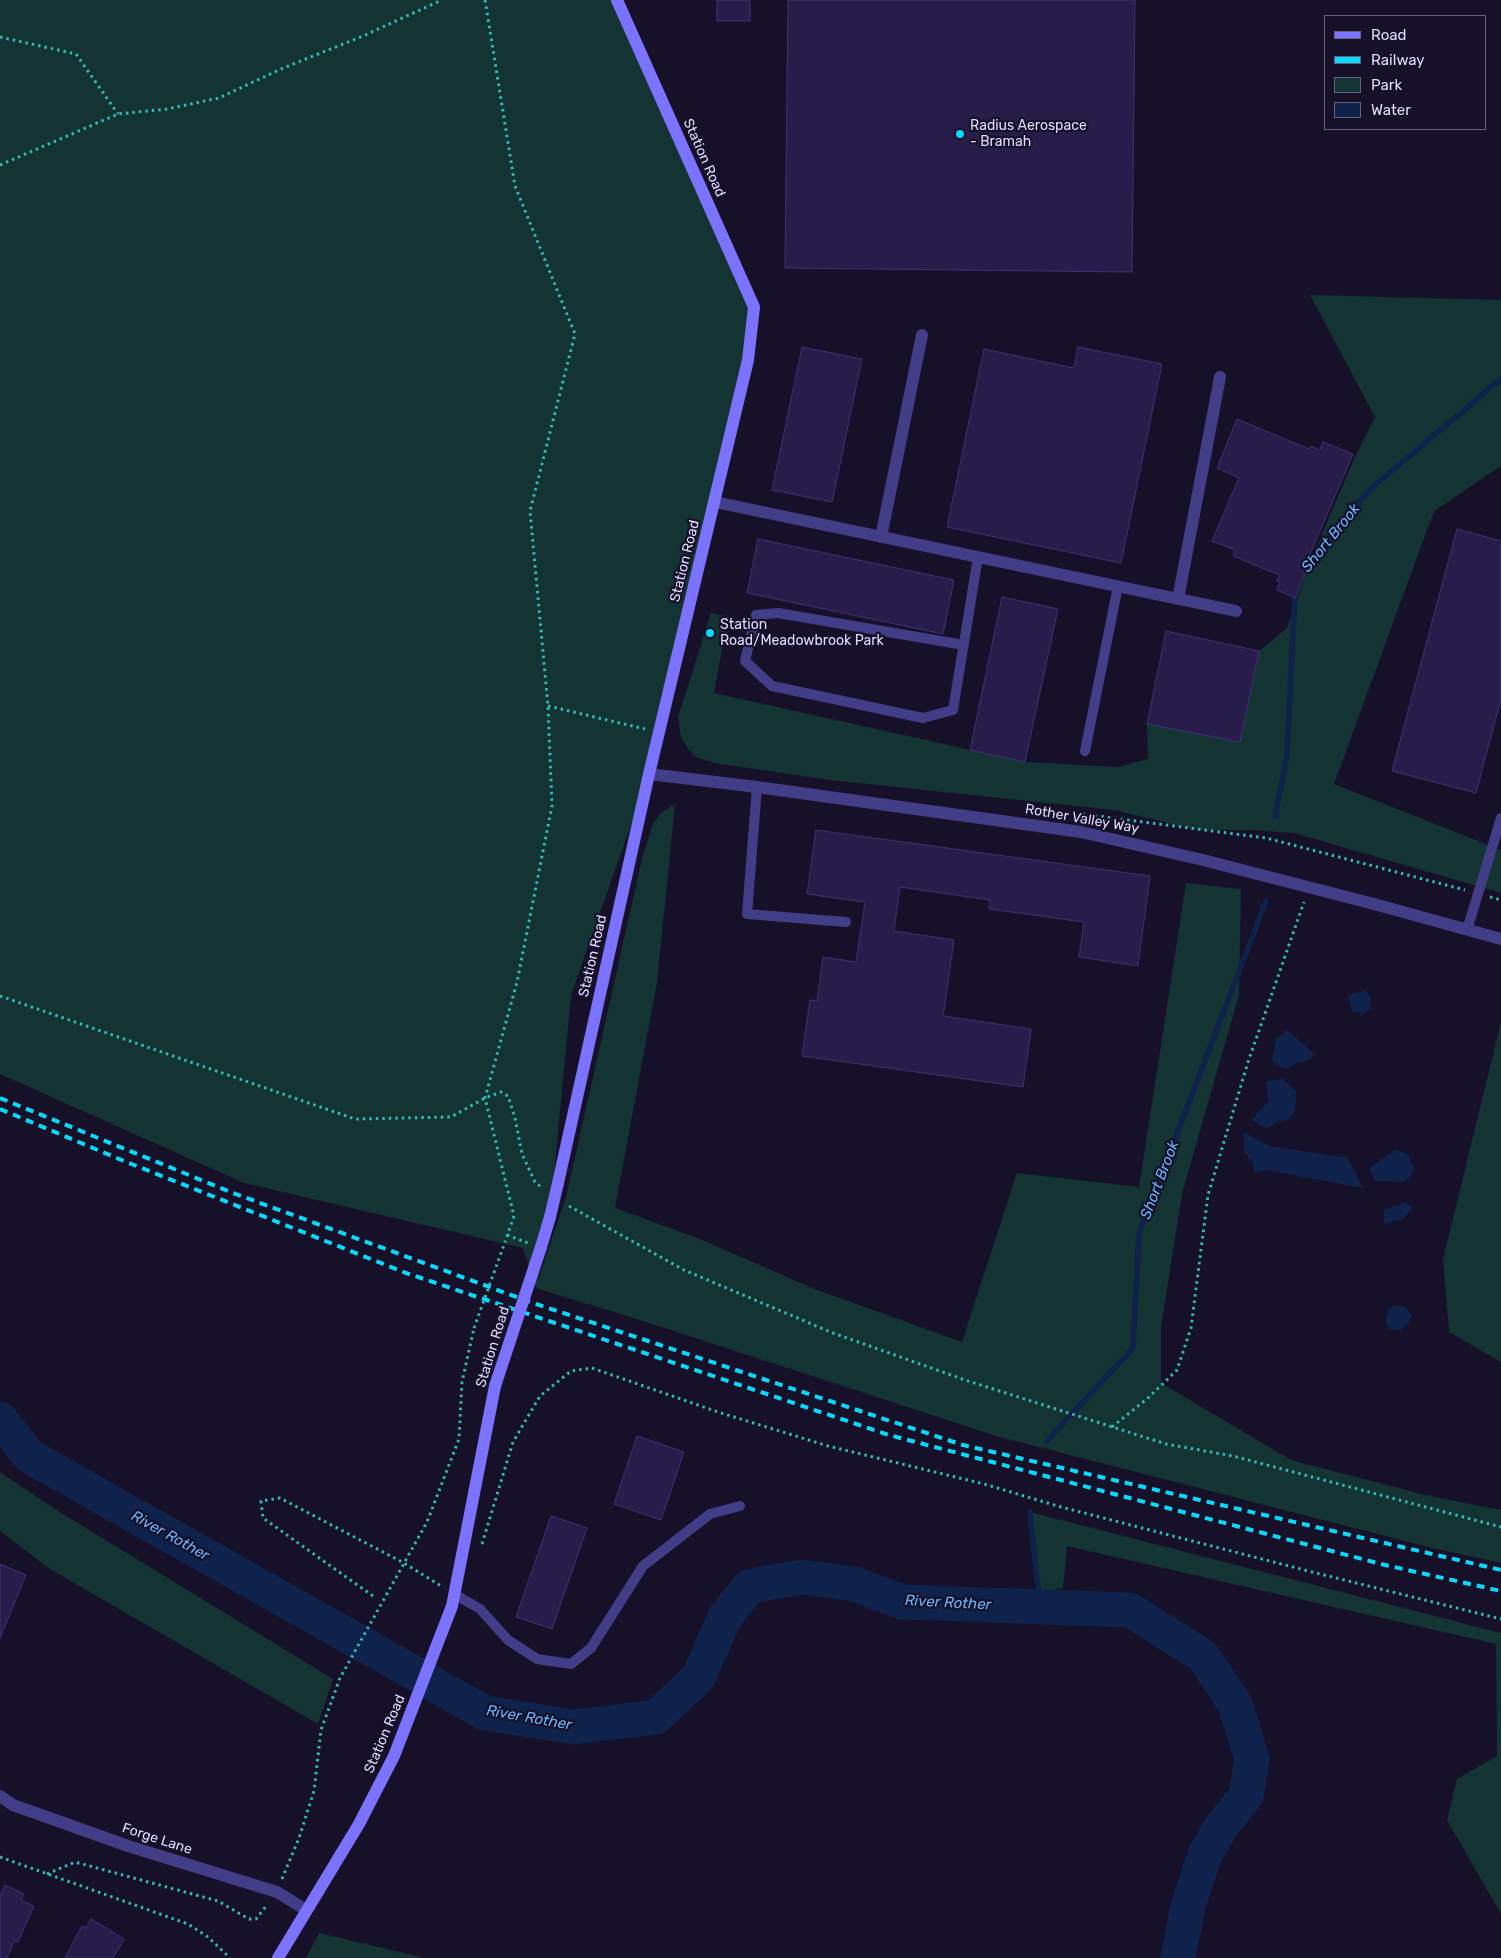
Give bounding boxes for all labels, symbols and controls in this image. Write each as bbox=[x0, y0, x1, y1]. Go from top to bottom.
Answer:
legend bbox=[1324, 15, 1486, 130]
text: Road bbox=[1371, 26, 1407, 44]
text: Railway bbox=[1371, 51, 1425, 69]
text: Park bbox=[1371, 76, 1402, 94]
text: Water bbox=[1371, 101, 1411, 119]
street label: Station Road bbox=[679, 116, 729, 200]
place label: Radius Aerospace - Bramah bbox=[970, 118, 1087, 150]
marker: Radius Aerospace - Bramah bbox=[954, 128, 966, 140]
water label: Short Brook bbox=[1298, 500, 1364, 576]
street label: Station Road bbox=[667, 518, 703, 604]
place label: Station Road/Meadowbrook Park bbox=[720, 617, 884, 650]
marker: Station Road/Meadowbrook Park bbox=[704, 627, 716, 639]
street label: Rother Valley Way bbox=[1024, 801, 1140, 837]
street label: Station Road bbox=[575, 913, 611, 999]
water label: Short Brook bbox=[1137, 1138, 1183, 1222]
street label: Station Road bbox=[473, 1304, 513, 1390]
water label: River Rother bbox=[128, 1507, 212, 1565]
water label: River Rother bbox=[904, 1592, 992, 1614]
street label: Station Road bbox=[361, 1692, 409, 1776]
water label: River Rother bbox=[485, 1702, 573, 1734]
street label: Forge Lane bbox=[120, 1820, 194, 1858]

